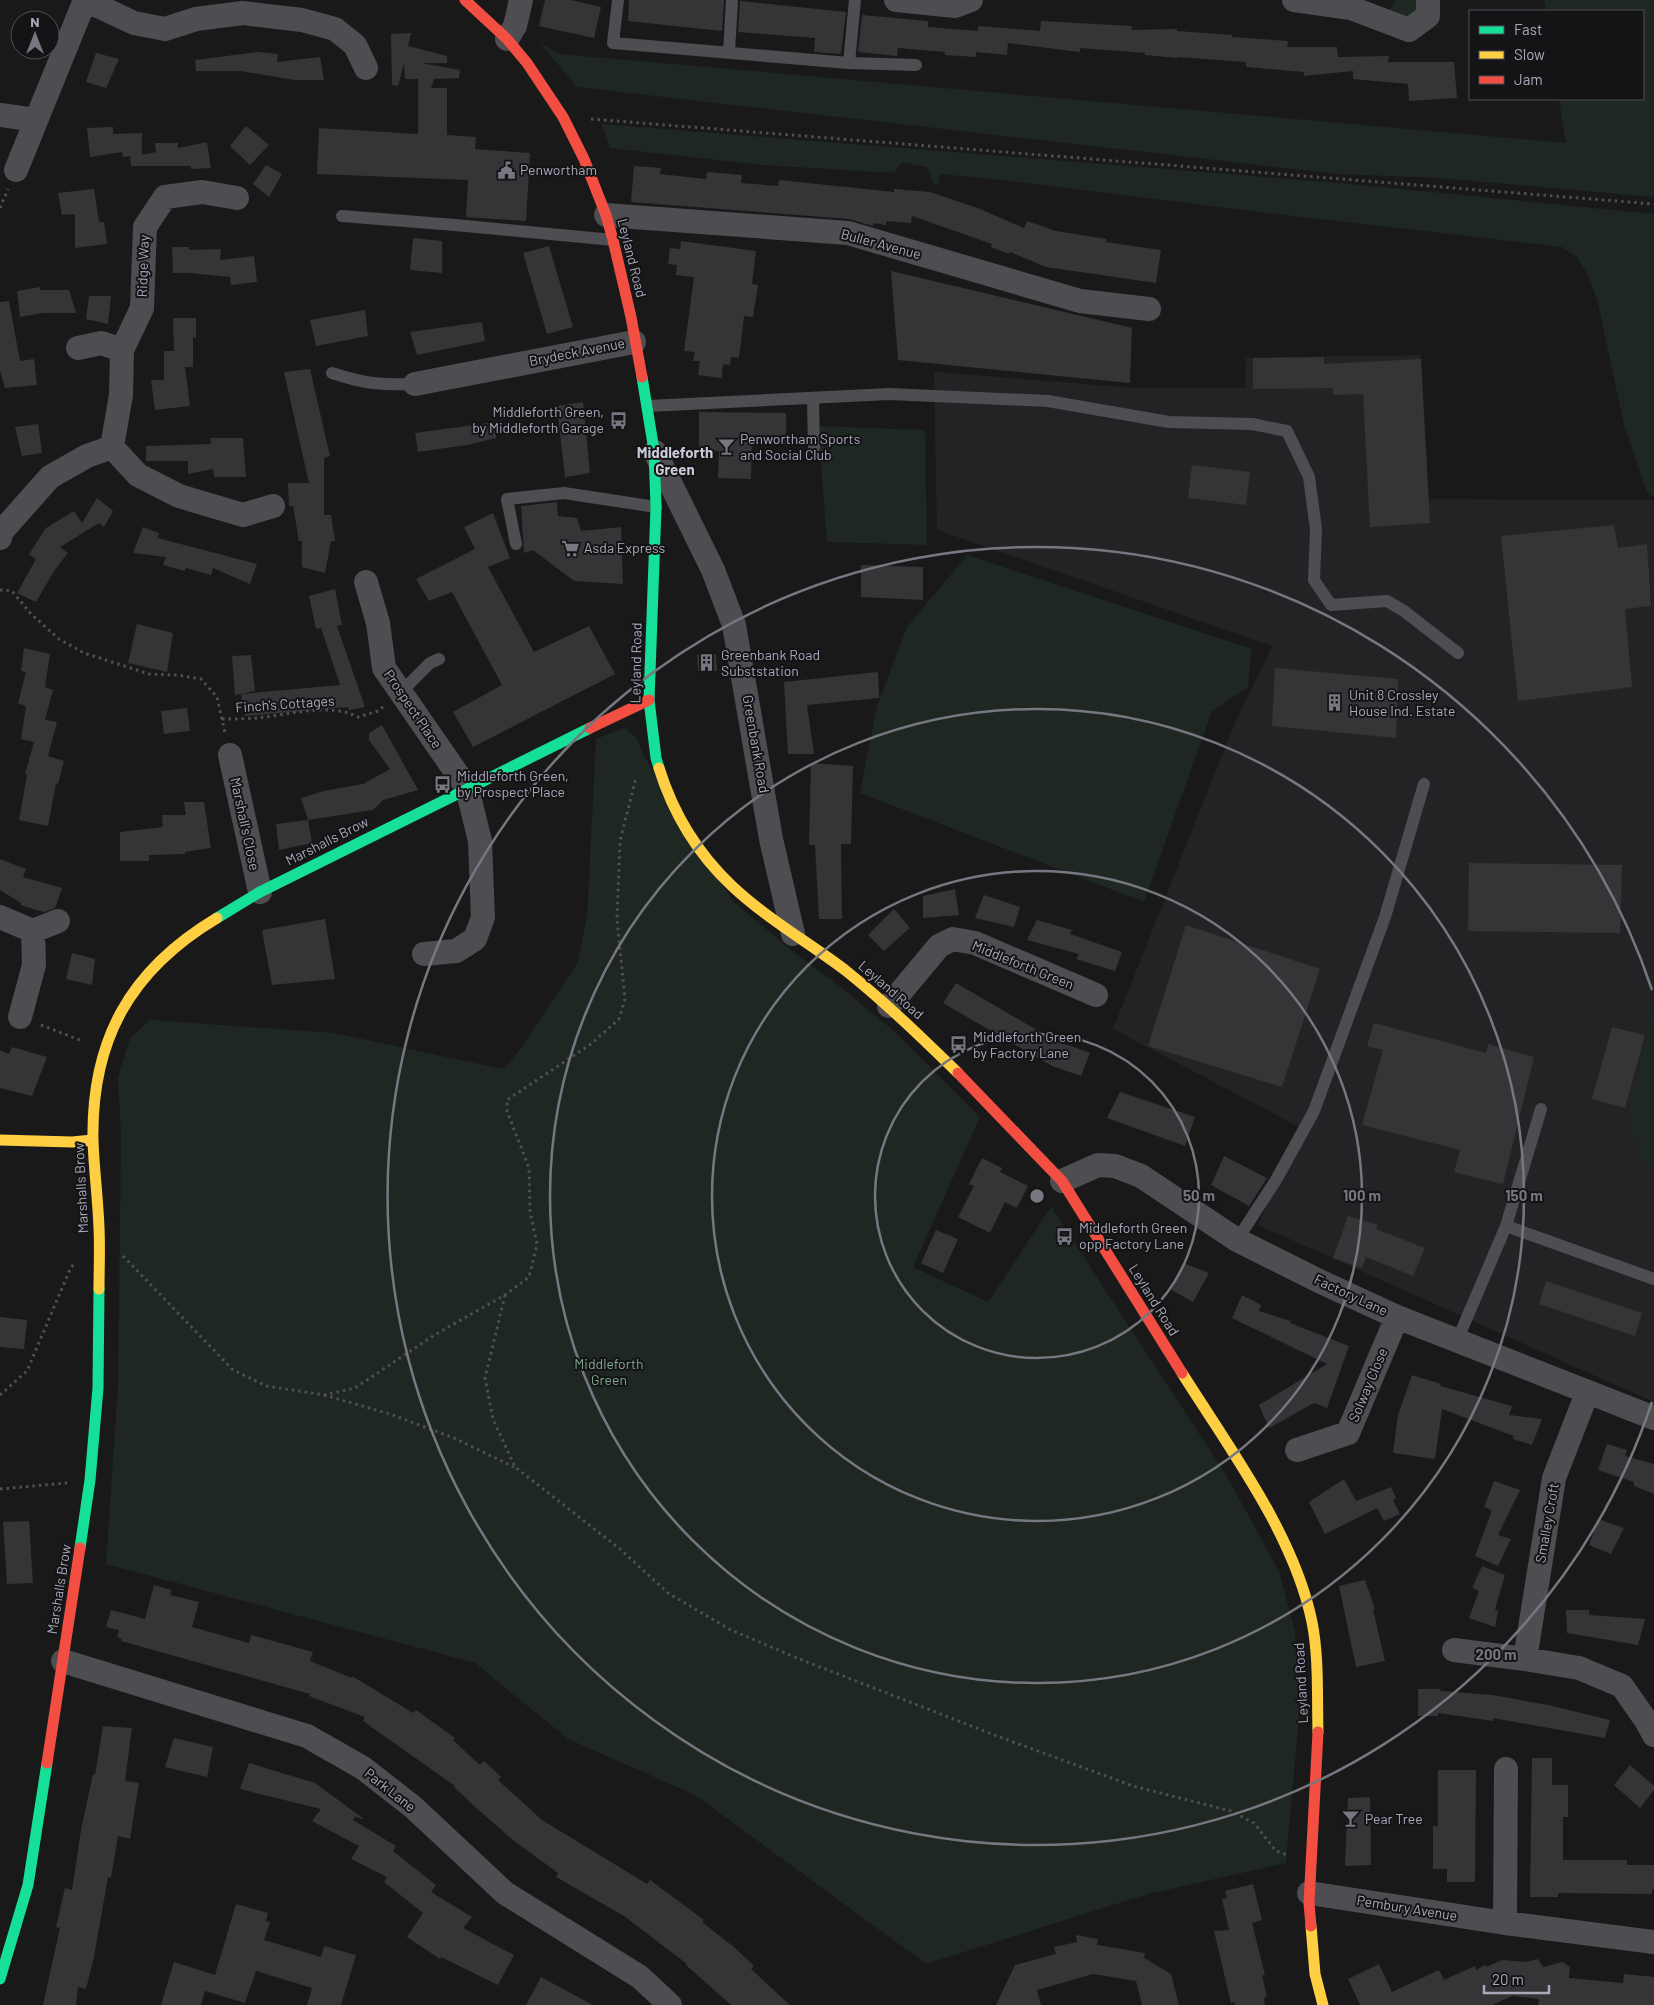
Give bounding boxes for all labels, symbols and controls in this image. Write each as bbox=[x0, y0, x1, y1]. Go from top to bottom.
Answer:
north arrow bbox=[10, 10, 60, 60]
legend bbox=[1469, 10, 1644, 100]
text: N bbox=[30, 13, 40, 30]
text: Fast bbox=[1514, 20, 1542, 38]
text: Slow bbox=[1514, 45, 1545, 63]
text: Jam bbox=[1514, 70, 1543, 88]
public building icon: Penwortham bbox=[496, 160, 516, 180]
place label: Penwortham bbox=[520, 161, 597, 178]
street label: Leyland Road bbox=[614, 217, 651, 299]
street label: Buller Avenue bbox=[839, 225, 923, 262]
street label: Ridge Way bbox=[133, 234, 152, 298]
street label: Brydeck Avenue bbox=[528, 334, 626, 369]
place label: Middleforth Green, by Middleforth Garage bbox=[472, 403, 604, 436]
bus stop icon: Middleforth Green, by Middleforth Garage bbox=[608, 410, 628, 430]
place label: Penwortham Sports and Social Club bbox=[740, 430, 861, 463]
bar icon: Penwortham Sports and Social Club bbox=[716, 437, 736, 457]
district label: Middleforth Green bbox=[637, 443, 713, 478]
supermarket icon: Asda Express bbox=[560, 538, 580, 558]
place label: Asda Express bbox=[584, 539, 666, 556]
street label: Leyland Road bbox=[626, 622, 645, 704]
place label: Greenbank Road Subststation bbox=[721, 646, 820, 679]
building icon: Greenbank Road Subststation bbox=[697, 653, 717, 673]
street label: Prospect Place bbox=[381, 666, 446, 751]
place label: Unit 8 Crossley House Ind. Estate bbox=[1349, 686, 1455, 719]
street label: Finch's Cottages bbox=[235, 692, 335, 715]
building icon: Unit 8 Crossley House Ind. Estate bbox=[1325, 693, 1345, 713]
street label: Greenbank Road bbox=[740, 694, 773, 794]
place label: Middleforth Green, by Prospect Place bbox=[457, 767, 569, 800]
bus stop icon: Middleforth Green, by Prospect Place bbox=[433, 774, 453, 794]
street label: Marshall's Close bbox=[227, 776, 264, 872]
street label: Marshalls Brow bbox=[282, 812, 371, 869]
street label: Middleforth Green bbox=[970, 936, 1077, 993]
street label: Leyland Road bbox=[855, 957, 927, 1023]
place label: Middleforth Green by Factory Lane bbox=[973, 1028, 1081, 1061]
bus stop icon: Middleforth Green by Factory Lane bbox=[949, 1035, 969, 1055]
street label: Marshalls Brow bbox=[70, 1142, 91, 1234]
text: 50 m bbox=[1183, 1186, 1215, 1204]
text: 100 m bbox=[1343, 1186, 1381, 1204]
text: 150 m bbox=[1505, 1186, 1543, 1204]
centre of rings bbox=[1028, 1187, 1046, 1205]
place label: Middleforth Green opp Factory Lane bbox=[1079, 1219, 1187, 1252]
bus stop icon: Middleforth Green opp Factory Lane bbox=[1055, 1226, 1075, 1246]
street label: Leyland Road bbox=[1126, 1261, 1183, 1339]
street label: Factory Lane bbox=[1312, 1270, 1391, 1319]
street label: Solway Close bbox=[1344, 1345, 1391, 1424]
park label: Middleforth Green bbox=[574, 1355, 644, 1388]
street label: Smalley Croft bbox=[1531, 1482, 1562, 1564]
street label: Marshalls Brow bbox=[43, 1543, 74, 1635]
street label: Leyland Road bbox=[1290, 1642, 1311, 1724]
text: 200 m bbox=[1475, 1645, 1517, 1663]
street label: Park Lane bbox=[361, 1764, 419, 1815]
bar icon: Pear Tree bbox=[1341, 1809, 1361, 1829]
place label: Pear Tree bbox=[1365, 1810, 1423, 1827]
street label: Pembury Avenue bbox=[1356, 1891, 1459, 1924]
scale bar bbox=[1484, 1962, 1549, 1994]
text: 20 m bbox=[1492, 1970, 1524, 1988]

